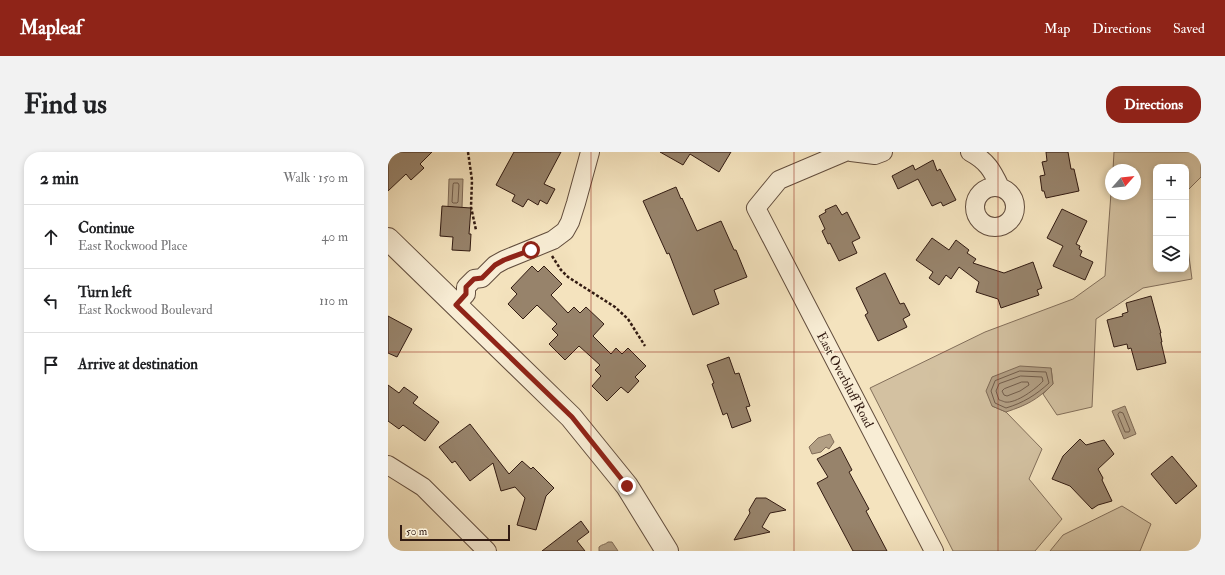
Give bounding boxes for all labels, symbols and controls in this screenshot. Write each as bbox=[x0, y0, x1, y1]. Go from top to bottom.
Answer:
text: Mapleaf bbox=[20, 16, 82, 40]
text: Map bbox=[1044, 20, 1070, 37]
text: Directions bbox=[1092, 20, 1151, 37]
text: Saved bbox=[1173, 20, 1205, 37]
button: Directions bbox=[1106, 86, 1201, 123]
text: Find us bbox=[24, 87, 107, 122]
north arrow bbox=[1105, 164, 1141, 200]
map controls bbox=[1153, 164, 1189, 272]
button: + bbox=[1153, 164, 1189, 200]
text: 2 min bbox=[40, 168, 79, 189]
text: Walk · 150 m bbox=[283, 170, 348, 186]
button: − bbox=[1153, 200, 1189, 236]
text: Continue bbox=[78, 219, 134, 238]
icon: ahead bbox=[40, 226, 62, 248]
text: 40 m bbox=[322, 229, 348, 245]
button: layers bbox=[1153, 236, 1189, 272]
text: East Rockwood Place bbox=[78, 238, 187, 254]
route start bbox=[522, 241, 540, 259]
text: Turn left bbox=[78, 283, 132, 302]
icon: left bbox=[40, 290, 62, 312]
text: 110 m bbox=[319, 293, 348, 309]
text: East Rockwood Boulevard bbox=[78, 302, 213, 318]
street label: East Overbluff Road bbox=[813, 329, 877, 431]
icon: arrive bbox=[40, 354, 62, 376]
text: Arrive at destination bbox=[78, 355, 198, 374]
route end bbox=[618, 477, 636, 495]
scale bar bbox=[400, 523, 510, 542]
text: 50 m bbox=[406, 525, 427, 538]

